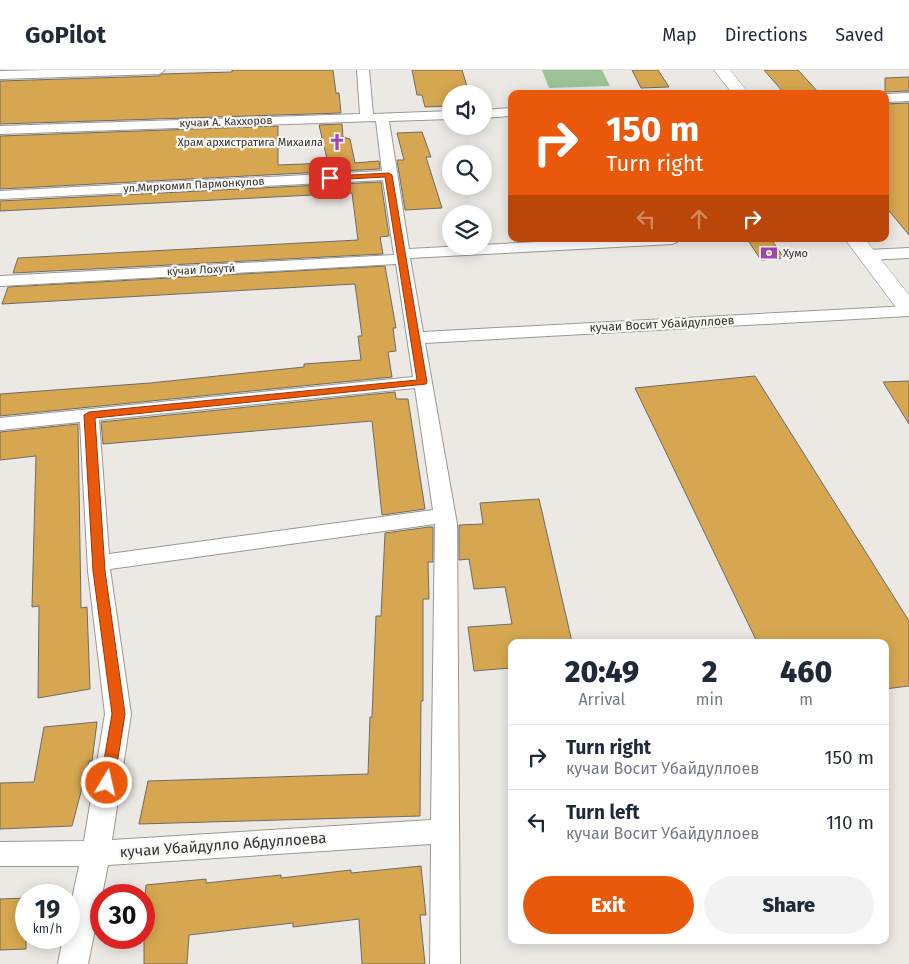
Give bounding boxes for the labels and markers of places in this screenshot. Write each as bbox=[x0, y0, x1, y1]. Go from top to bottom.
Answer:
church icon: Храм архистратига Михаила bbox=[327, 132, 347, 152]
place label: Храм архистратига Михаила bbox=[178, 136, 323, 149]
pin bbox=[309, 157, 351, 199]
bank icon: Хумо bbox=[759, 243, 779, 263]
place label: Хумо bbox=[783, 247, 808, 260]

